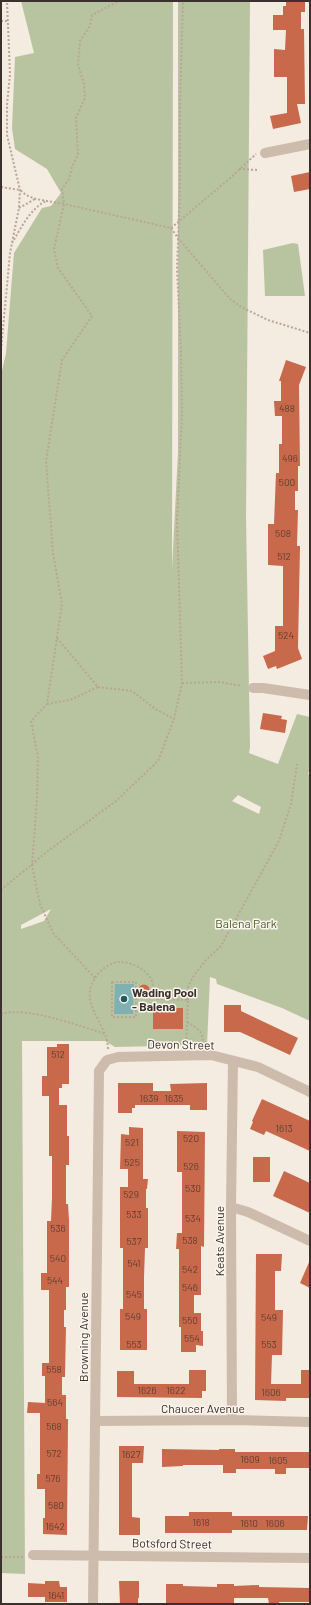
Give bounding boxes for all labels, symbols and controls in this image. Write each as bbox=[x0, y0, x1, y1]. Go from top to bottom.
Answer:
house number: 488 bbox=[279, 402, 295, 414]
house number: 496 bbox=[282, 452, 298, 464]
house number: 500 bbox=[279, 476, 295, 488]
house number: 508 bbox=[275, 527, 291, 539]
house number: 512 bbox=[277, 550, 291, 562]
house number: 524 bbox=[278, 629, 294, 641]
park label: Balena Park bbox=[215, 916, 277, 930]
place label: Wading Pool - Balena bbox=[132, 985, 197, 1013]
marker: Wading Pool - Balena bbox=[119, 994, 129, 1004]
street label: Devon Street bbox=[147, 1036, 215, 1052]
house number: 512 bbox=[51, 1048, 65, 1060]
house number: 1639 bbox=[139, 1092, 159, 1104]
house number: 1635 bbox=[165, 1092, 183, 1104]
house number: 1613 bbox=[275, 1122, 293, 1134]
house number: 520 bbox=[183, 1132, 199, 1144]
house number: 521 bbox=[125, 1136, 139, 1148]
house number: 525 bbox=[124, 1156, 140, 1168]
house number: 526 bbox=[183, 1160, 199, 1172]
house number: 530 bbox=[185, 1182, 201, 1194]
house number: 529 bbox=[123, 1188, 139, 1200]
street label: Keats Avenue bbox=[212, 1206, 226, 1276]
house number: 533 bbox=[126, 1208, 142, 1220]
house number: 534 bbox=[185, 1212, 201, 1224]
house number: 536 bbox=[50, 1222, 66, 1234]
house number: 538 bbox=[182, 1234, 198, 1246]
house number: 537 bbox=[126, 1235, 142, 1247]
house number: 540 bbox=[50, 1252, 66, 1264]
house number: 541 bbox=[127, 1257, 141, 1269]
house number: 542 bbox=[182, 1263, 198, 1275]
house number: 544 bbox=[47, 1274, 63, 1286]
house number: 546 bbox=[182, 1281, 198, 1293]
house number: 545 bbox=[126, 1288, 142, 1300]
street label: Browning Avenue bbox=[76, 1292, 90, 1382]
house number: 549 bbox=[125, 1310, 141, 1322]
house number: 549 bbox=[261, 1311, 277, 1323]
house number: 550 bbox=[182, 1314, 198, 1326]
house number: 554 bbox=[184, 1332, 200, 1344]
house number: 553 bbox=[126, 1338, 142, 1350]
house number: 553 bbox=[261, 1338, 277, 1350]
house number: 558 bbox=[46, 1363, 62, 1375]
house number: 1626 bbox=[137, 1384, 157, 1396]
house number: 1622 bbox=[166, 1384, 186, 1396]
house number: 1606 bbox=[261, 1386, 281, 1398]
house number: 564 bbox=[47, 1396, 63, 1408]
street label: Chaucer Avenue bbox=[161, 1401, 245, 1415]
house number: 568 bbox=[46, 1420, 62, 1432]
house number: 572 bbox=[46, 1447, 62, 1459]
house number: 1627 bbox=[122, 1448, 141, 1460]
house number: 1609 bbox=[240, 1453, 260, 1465]
house number: 1605 bbox=[268, 1454, 288, 1466]
house number: 576 bbox=[45, 1472, 61, 1484]
house number: 580 bbox=[48, 1499, 64, 1511]
house number: 1618 bbox=[192, 1516, 210, 1528]
house number: 1610 bbox=[240, 1517, 258, 1529]
house number: 1606 bbox=[265, 1517, 285, 1529]
house number: 1642 bbox=[45, 1520, 65, 1532]
street label: Botsford Street bbox=[132, 1535, 212, 1551]
house number: 1641 bbox=[48, 1589, 64, 1601]

